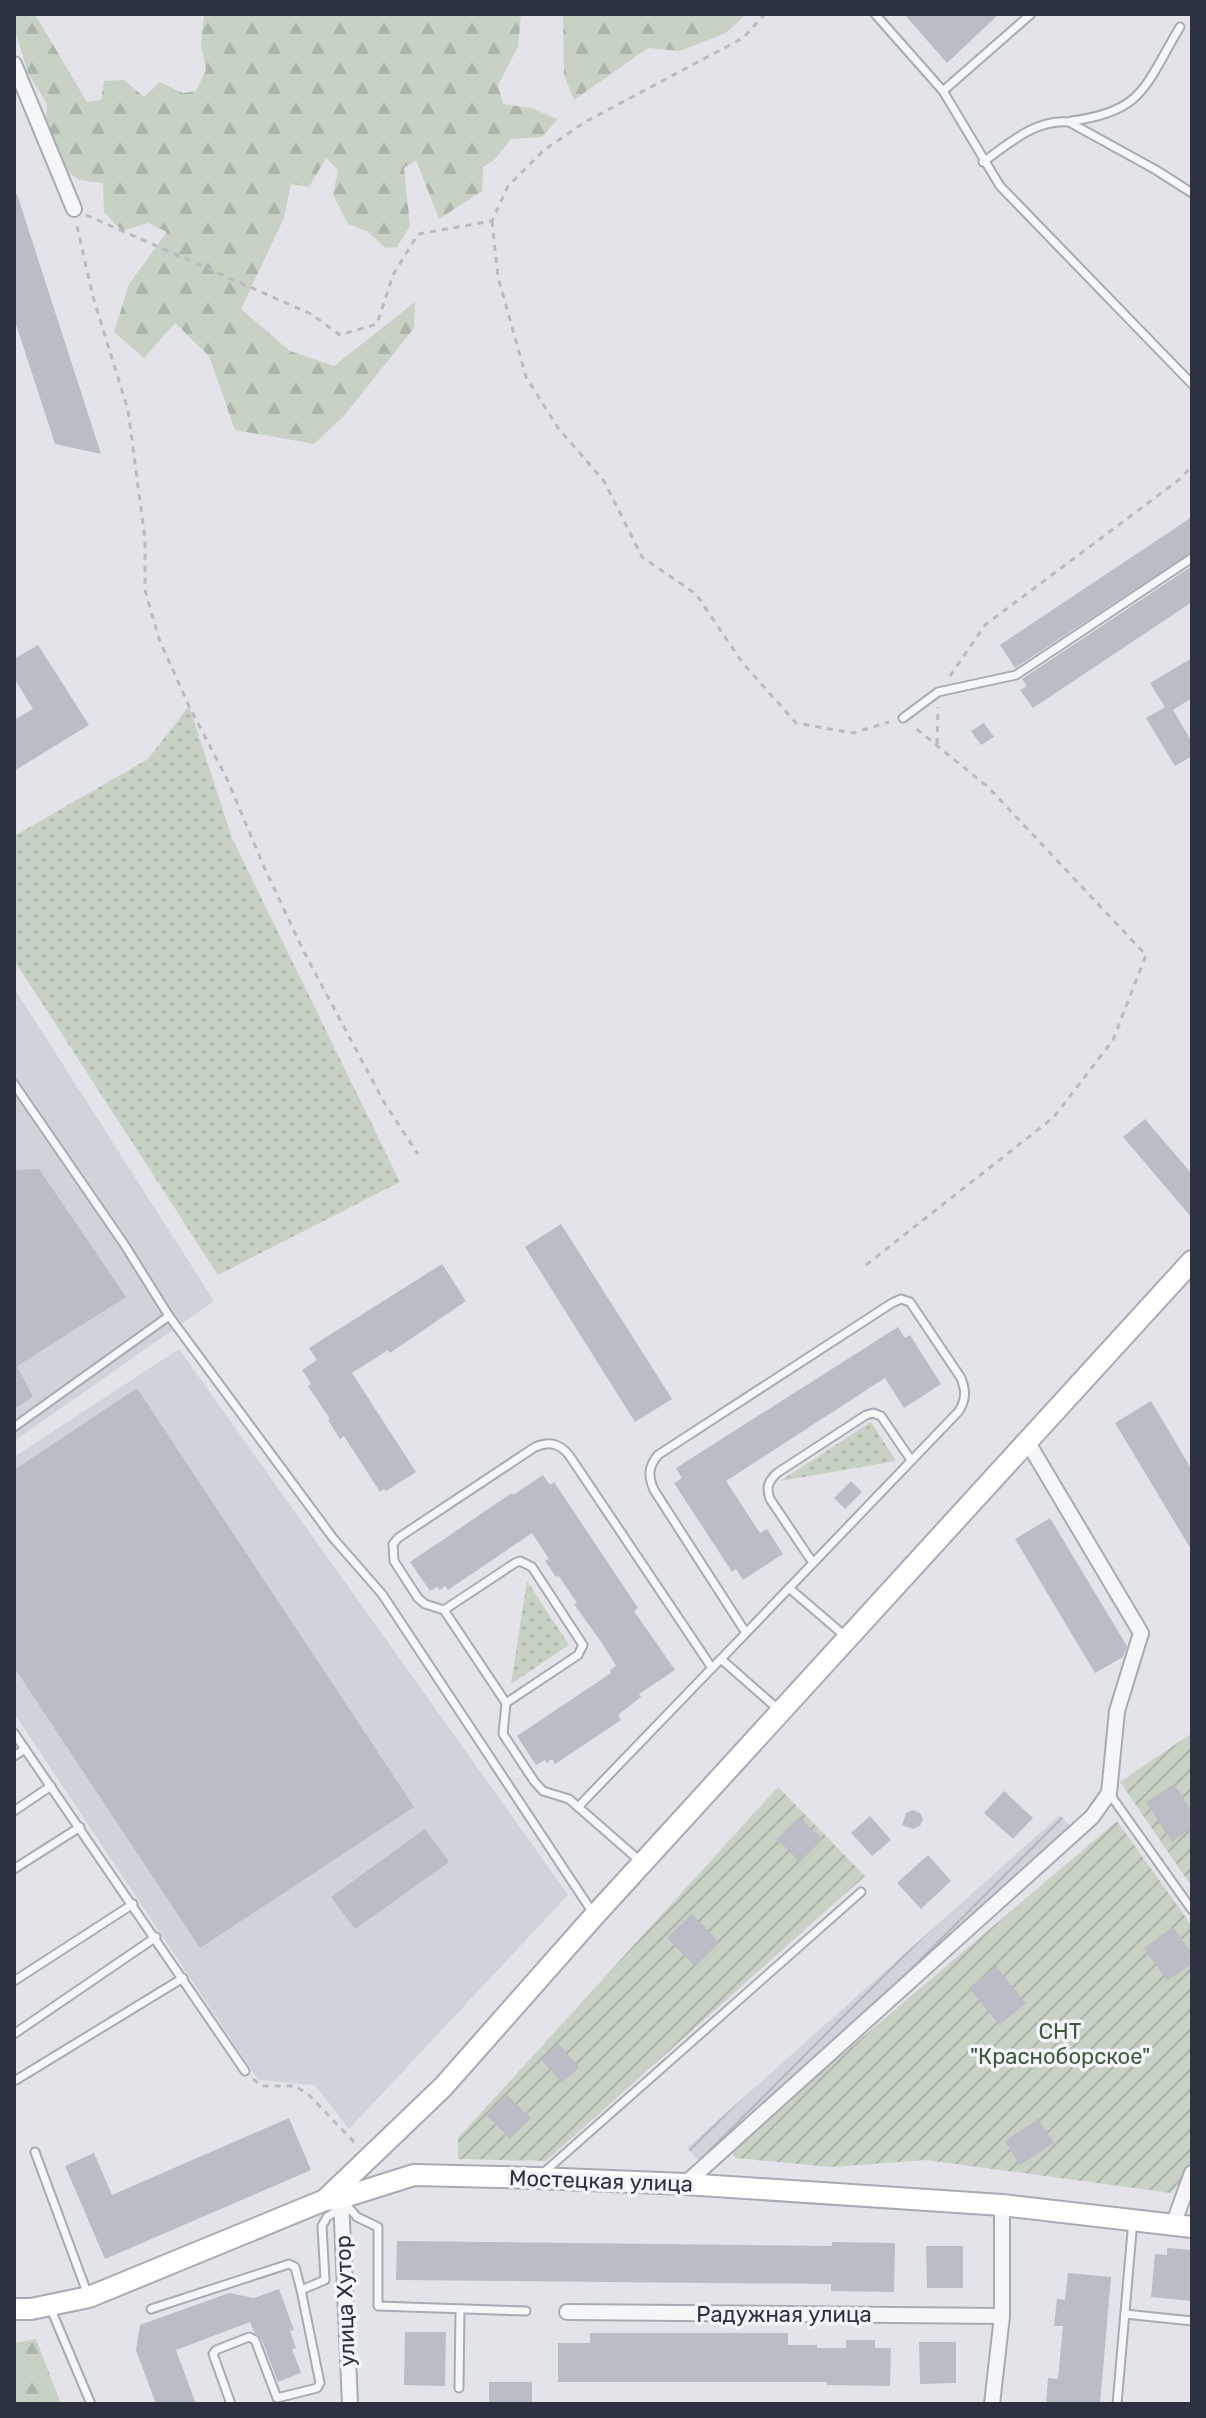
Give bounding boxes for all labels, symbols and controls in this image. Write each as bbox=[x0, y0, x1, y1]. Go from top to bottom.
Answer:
park label: СНТ "Красноборское" bbox=[970, 2018, 1150, 2070]
street label: Мостецкая улица bbox=[509, 2164, 693, 2198]
street label: улица Хутор bbox=[329, 2235, 361, 2367]
street label: Радужная улица bbox=[696, 2301, 872, 2328]

